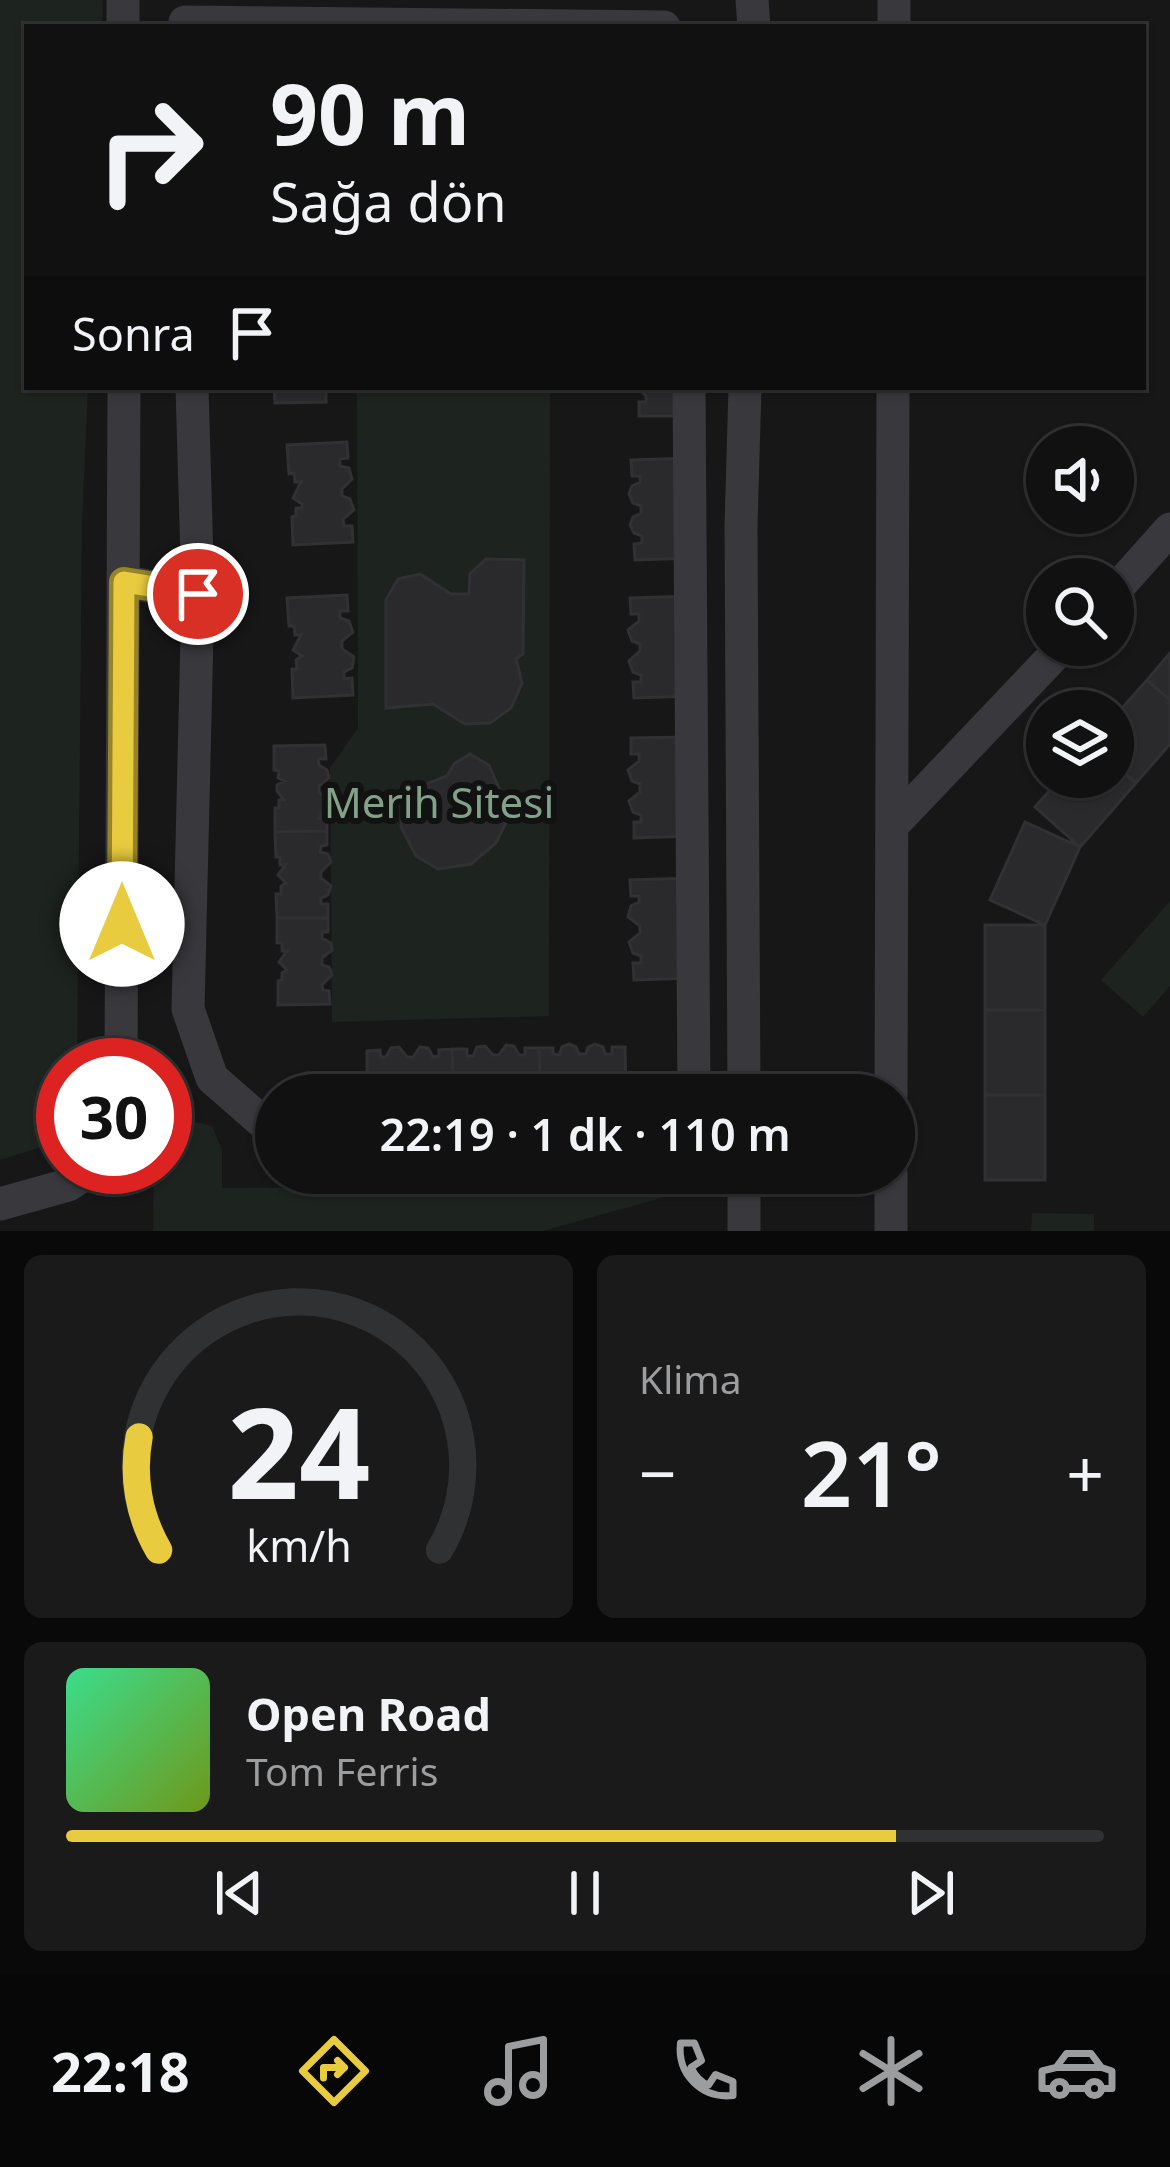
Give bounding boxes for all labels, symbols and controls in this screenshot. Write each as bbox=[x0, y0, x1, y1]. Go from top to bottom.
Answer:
text: 90 m bbox=[270, 55, 470, 170]
icon: right bbox=[72, 72, 228, 228]
text: Sağa dön bbox=[270, 164, 507, 238]
icon: arrive bbox=[219, 300, 285, 366]
text: Sonra bbox=[72, 303, 195, 364]
map controls bbox=[1026, 426, 1134, 798]
button: sound bbox=[1026, 426, 1134, 534]
pin bbox=[147, 543, 249, 645]
button: search bbox=[1026, 558, 1134, 666]
icon: arrive bbox=[165, 561, 231, 627]
button: layers bbox=[1026, 690, 1134, 798]
park label: Merih Sitesi bbox=[324, 773, 554, 830]
position arrow bbox=[59, 861, 185, 987]
speed limit sign: 30 bbox=[36, 1038, 192, 1194]
text: 22:19 · 1 dk · 110 m bbox=[379, 1103, 791, 1164]
text: Klima bbox=[639, 1352, 742, 1405]
text: 24 bbox=[227, 1366, 370, 1536]
text: 21° bbox=[801, 1411, 942, 1533]
text: − bbox=[639, 1427, 677, 1517]
text: + bbox=[1066, 1427, 1104, 1517]
text: km/h bbox=[246, 1515, 351, 1574]
text: Open Road bbox=[246, 1683, 491, 1744]
text: Tom Ferris bbox=[246, 1744, 438, 1797]
icon: previous bbox=[206, 1860, 272, 1926]
icon: pause bbox=[552, 1860, 618, 1926]
icon: next bbox=[898, 1860, 964, 1926]
icon: directions bbox=[292, 2029, 376, 2113]
icon: music bbox=[477, 2029, 561, 2113]
icon: phone bbox=[663, 2029, 747, 2113]
icon: climate bbox=[849, 2029, 933, 2113]
icon: car bbox=[1035, 2029, 1119, 2113]
text: 22:18 bbox=[51, 2034, 190, 2108]

